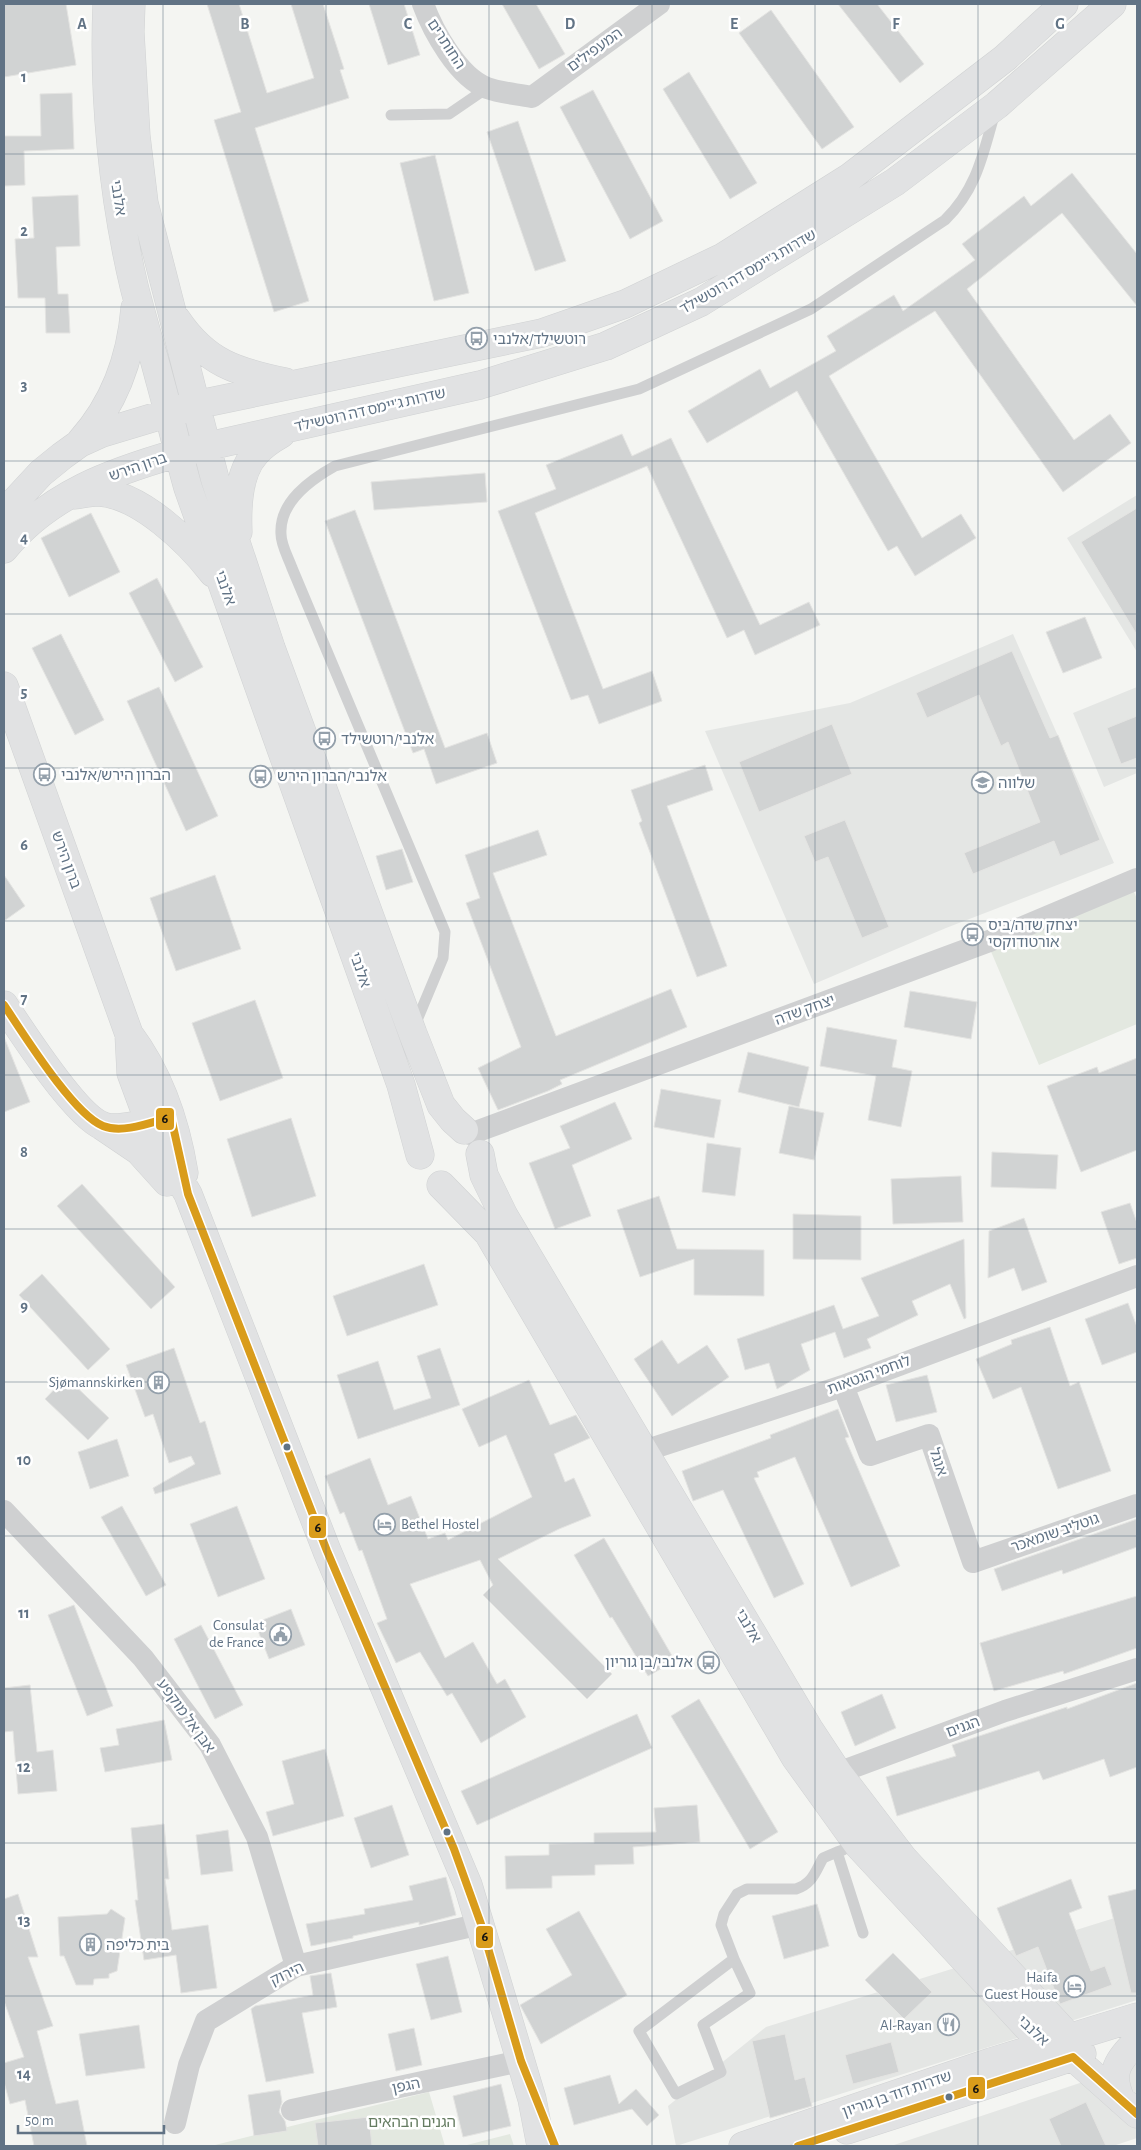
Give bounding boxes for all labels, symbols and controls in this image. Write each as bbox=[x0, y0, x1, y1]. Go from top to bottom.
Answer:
text: A bbox=[77, 16, 87, 32]
text: B bbox=[240, 16, 250, 32]
text: C bbox=[404, 16, 413, 32]
street label: החותרים bbox=[424, 16, 468, 72]
text: D bbox=[565, 16, 576, 32]
text: E bbox=[730, 16, 738, 32]
text: F bbox=[892, 16, 900, 32]
text: G bbox=[1055, 16, 1065, 32]
street label: המעפילים bbox=[565, 25, 625, 75]
text: 1 bbox=[21, 69, 27, 85]
street label: אלנבי bbox=[108, 179, 128, 217]
text: 2 bbox=[20, 223, 28, 239]
street label: שדרות ג'יימס דה רוטשילד bbox=[677, 227, 819, 317]
bus stop icon: רוטשילד/אלנבי bbox=[465, 327, 489, 351]
place label: רוטשילד/אלנבי bbox=[493, 332, 586, 347]
text: 3 bbox=[21, 377, 28, 393]
street label: שדרות ג'יימס דה רוטשילד bbox=[293, 385, 447, 435]
street label: ברון הירש bbox=[107, 450, 169, 484]
text: 4 bbox=[20, 530, 28, 546]
street label: אלנבי bbox=[212, 569, 238, 607]
text: 5 bbox=[21, 684, 28, 700]
bus stop icon: אלנבי/רוטשילד bbox=[313, 727, 337, 751]
place label: אלנבי/רוטשילד bbox=[341, 732, 434, 747]
bus stop icon: הברון הירש/אלנבי bbox=[33, 763, 57, 787]
bus stop icon: אלנבי/הברון הירש bbox=[249, 764, 273, 788]
place label: הברון הירש/אלנבי bbox=[61, 768, 171, 783]
place label: אלנבי/הברון הירש bbox=[277, 769, 387, 784]
school or university icon: שלווה bbox=[970, 771, 994, 795]
place label: שלווה bbox=[998, 776, 1035, 791]
street label: ברון הירש bbox=[49, 829, 84, 891]
text: 6 bbox=[20, 837, 28, 853]
place label: יצחק שדה/ביס אורטודוקסי bbox=[988, 918, 1078, 950]
bus stop icon: יצחק שדה/ביס אורטודוקסי bbox=[960, 922, 984, 946]
street label: אלנבי bbox=[347, 951, 373, 989]
text: 7 bbox=[21, 991, 28, 1007]
street label: יצחק שדה bbox=[773, 992, 837, 1028]
line badge: 6 bbox=[155, 1107, 175, 1131]
text: 6 bbox=[162, 1112, 169, 1126]
text: 8 bbox=[20, 1144, 28, 1160]
text: 9 bbox=[20, 1298, 28, 1314]
street label: לוחמי הגטאות bbox=[825, 1353, 913, 1397]
building icon: Sjømannskirken bbox=[147, 1370, 171, 1394]
place label: Sjømannskirken bbox=[49, 1375, 143, 1390]
unlabelled marker bbox=[282, 1442, 292, 1452]
street label: אנגל bbox=[926, 1446, 950, 1478]
text: 10 bbox=[17, 1452, 31, 1468]
street label: גוטליב שומאכר bbox=[1009, 1511, 1101, 1555]
hotel icon: Bethel Hostel bbox=[373, 1512, 397, 1536]
line badge: 6 bbox=[308, 1515, 327, 1539]
place label: Bethel Hostel bbox=[401, 1517, 480, 1532]
text: 6 bbox=[315, 1521, 322, 1535]
text: 11 bbox=[18, 1605, 30, 1621]
street label: אלנבי bbox=[732, 1607, 764, 1645]
place label: Consulat de France bbox=[209, 1618, 264, 1650]
public building icon: Consulat de France bbox=[268, 1622, 292, 1646]
bus stop icon: אלנבי/בן גוריון bbox=[697, 1650, 721, 1674]
place label: אלנבי/בן גוריון bbox=[605, 1655, 693, 1670]
street label: אבן אל מוקפע bbox=[154, 1676, 218, 1756]
street label: הגנים bbox=[944, 1714, 982, 1740]
text: 12 bbox=[17, 1759, 31, 1775]
unlabelled marker bbox=[442, 1827, 452, 1837]
text: 13 bbox=[18, 1912, 30, 1928]
line badge: 6 bbox=[475, 1925, 494, 1949]
text: 6 bbox=[482, 1930, 489, 1944]
building icon: בית כליפה bbox=[78, 1933, 102, 1957]
place label: בית כליפה bbox=[106, 1938, 170, 1953]
street label: הירוק bbox=[268, 1960, 306, 1988]
place label: Haifa Guest House bbox=[984, 1970, 1058, 2002]
hotel icon: Haifa Guest House bbox=[1062, 1974, 1086, 1998]
restaurant icon: Al-Rayan bbox=[936, 2013, 960, 2037]
street label: אלנבי bbox=[1015, 2013, 1051, 2049]
place label: Al-Rayan bbox=[880, 2018, 932, 2033]
text: 14 bbox=[17, 2066, 31, 2082]
street label: שדרות דוד בן גוריון bbox=[840, 2068, 954, 2120]
street label: הגפן bbox=[390, 2076, 422, 2096]
line badge: 6 bbox=[967, 2076, 986, 2100]
text: 6 bbox=[973, 2082, 980, 2096]
unlabelled marker bbox=[944, 2092, 954, 2102]
scale bar bbox=[18, 2102, 164, 2134]
text: 50 m bbox=[25, 2113, 54, 2128]
park label: הגנים הבהאים bbox=[368, 2115, 456, 2130]

